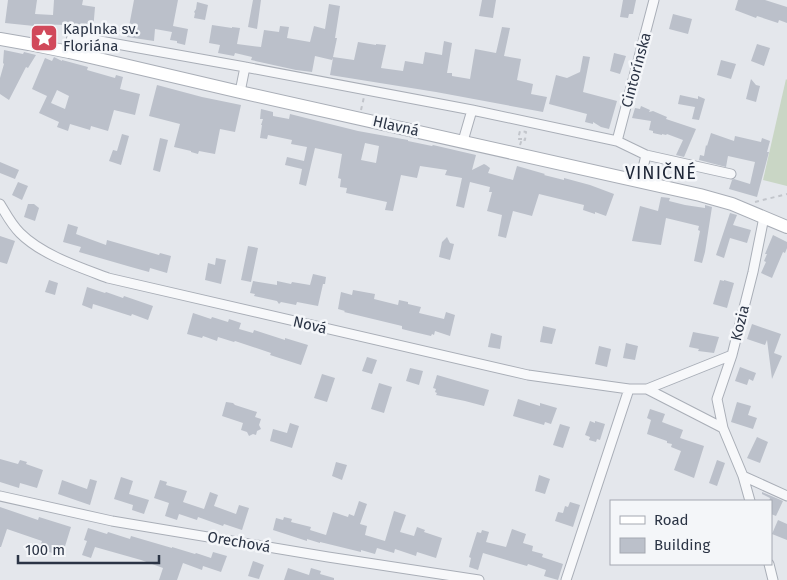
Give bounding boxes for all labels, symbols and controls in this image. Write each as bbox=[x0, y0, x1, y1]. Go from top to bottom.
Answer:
place label: Kaplnka sv. Floriána bbox=[63, 20, 139, 55]
place icon: Kaplnka sv. Floriána bbox=[29, 23, 59, 53]
street label: Cintorínska bbox=[617, 31, 655, 109]
street label: Hlavná bbox=[371, 112, 421, 140]
district label: VINIČNÉ bbox=[625, 161, 697, 184]
street label: Kozia bbox=[727, 303, 753, 343]
street label: Nová bbox=[291, 312, 329, 338]
legend bbox=[610, 500, 772, 565]
text: Road bbox=[654, 511, 689, 529]
street label: Orechová bbox=[206, 528, 272, 556]
scale bar bbox=[18, 532, 159, 564]
text: Building bbox=[654, 536, 710, 554]
text: 100 m bbox=[25, 541, 65, 559]

